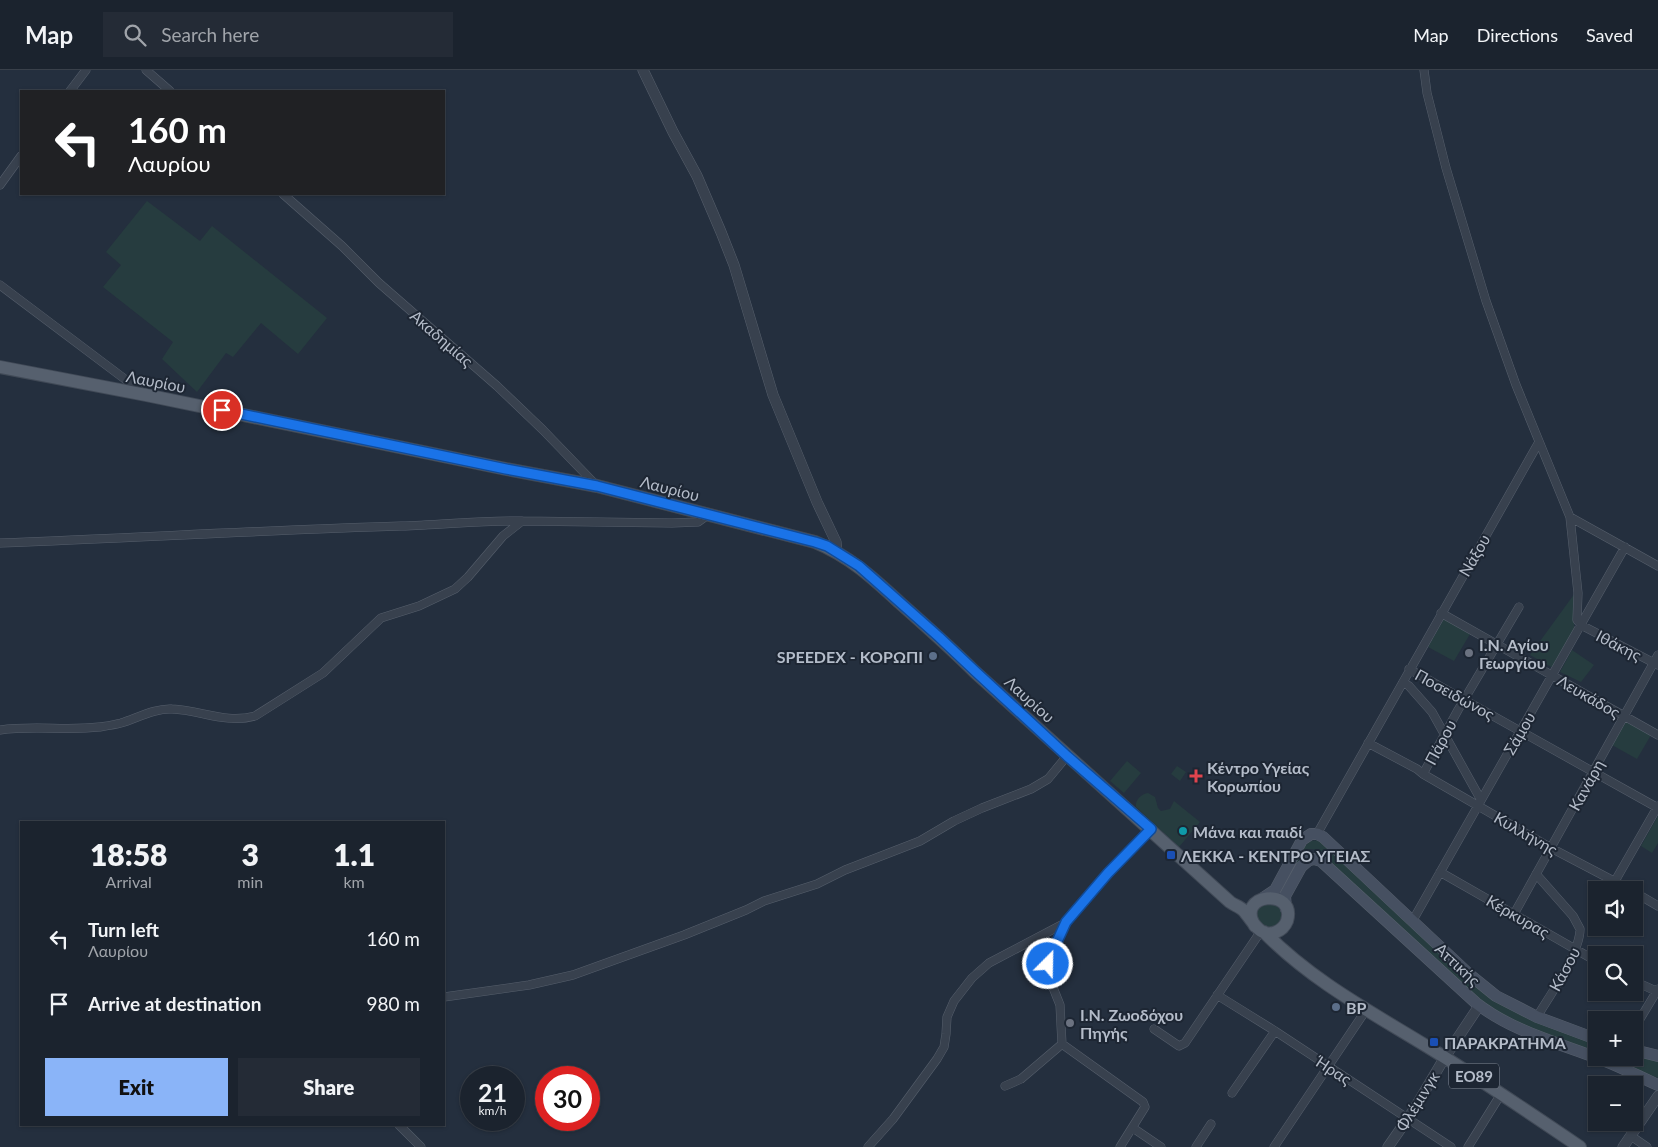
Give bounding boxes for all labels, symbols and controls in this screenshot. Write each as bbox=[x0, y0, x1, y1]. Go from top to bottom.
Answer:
search box bbox=[103, 12, 453, 57]
text: Map bbox=[25, 20, 73, 49]
icon: search bbox=[121, 21, 149, 49]
text: Search here bbox=[161, 23, 259, 46]
text: Map bbox=[1413, 24, 1449, 46]
text: Directions bbox=[1477, 24, 1558, 46]
text: Saved bbox=[1586, 24, 1633, 46]
text: 160 m bbox=[128, 108, 227, 150]
icon: left bbox=[45, 110, 110, 175]
text: Λαυρίου bbox=[128, 150, 211, 177]
street label: Ακαδημίας bbox=[407, 306, 478, 371]
street label: Λαυρίου bbox=[125, 366, 187, 396]
pin bbox=[201, 389, 243, 431]
icon: arrive bbox=[208, 396, 236, 424]
street label: Λαυρίου bbox=[639, 472, 701, 504]
street label: Νάξου bbox=[1454, 530, 1494, 580]
street label: Ιθάκης bbox=[1593, 626, 1645, 665]
place label: Ι.Ν. Αγίου Γεωργίου bbox=[1479, 635, 1549, 672]
place label: SPEEDEX - ΚΟΡΩΠΙ bbox=[777, 647, 923, 666]
marker: Ι.Ν. Αγίου Γεωργίου bbox=[1463, 647, 1475, 659]
marker: SPEEDEX - ΚΟΡΩΠΙ bbox=[927, 650, 939, 662]
street label: Ποσειδώνος bbox=[1412, 664, 1498, 724]
street label: Λευκάδος bbox=[1554, 670, 1624, 722]
street label: Λαυρίου bbox=[1001, 672, 1059, 726]
street label: Σάμου bbox=[1499, 708, 1539, 758]
street label: Πάρου bbox=[1420, 716, 1460, 768]
street label: Κανάρη bbox=[1564, 756, 1608, 814]
place label: Κέντρο Υγείας Κορωπίου bbox=[1207, 758, 1310, 795]
marker: Κέντρο Υγείας Κορωπίου bbox=[1189, 769, 1203, 783]
street label: Κυλλήνης bbox=[1491, 807, 1562, 859]
place label: Μάνα και παιδί bbox=[1193, 822, 1303, 841]
marker: Μάνα και παιδί bbox=[1177, 825, 1189, 837]
text: 18:58 bbox=[90, 836, 167, 872]
text: 3 bbox=[242, 836, 259, 872]
text: 1.1 bbox=[333, 836, 375, 872]
place label: ΛΕΚΚΑ - ΚΕΝΤΡΟ ΥΓΕΙΑΣ bbox=[1180, 846, 1370, 865]
marker: ΛΕΚΚΑ - ΚΕΝΤΡΟ ΥΓΕΙΑΣ bbox=[1165, 849, 1177, 861]
text: Arrival bbox=[106, 872, 152, 891]
text: min bbox=[237, 872, 263, 891]
text: km bbox=[343, 872, 365, 891]
map controls bbox=[1588, 881, 1643, 1131]
button: sound bbox=[1588, 881, 1643, 936]
street label: Κέρκυρας bbox=[1483, 890, 1553, 942]
text: Turn left bbox=[88, 918, 159, 941]
icon: left bbox=[45, 925, 73, 953]
text: 160 m bbox=[366, 927, 420, 950]
position arrow bbox=[1021, 937, 1073, 989]
street label: Αττικής bbox=[1432, 939, 1485, 990]
text: Λαυρίου bbox=[88, 941, 148, 960]
street label: Κάσου bbox=[1545, 944, 1583, 994]
button: search bbox=[1588, 946, 1643, 1001]
icon: arrive bbox=[45, 990, 73, 1018]
text: Arrive at destination bbox=[88, 992, 261, 1015]
text: 980 m bbox=[366, 992, 420, 1015]
place label: BP bbox=[1346, 998, 1367, 1017]
marker: BP bbox=[1330, 1001, 1342, 1013]
place label: Ι.Ν. Ζωοδόχου Πηγής bbox=[1080, 1005, 1183, 1042]
button: + bbox=[1588, 1011, 1643, 1066]
marker: Ι.Ν. Ζωοδόχου Πηγής bbox=[1064, 1017, 1076, 1029]
place label: ΠΑΡΑΚΡΑΤΗΜΑ bbox=[1444, 1033, 1567, 1052]
marker: ΠΑΡΑΚΡΑΤΗΜΑ bbox=[1428, 1036, 1440, 1048]
street label: Ήρας bbox=[1311, 1051, 1356, 1089]
button: Exit bbox=[45, 1058, 228, 1116]
button: Share bbox=[238, 1058, 420, 1116]
road number: ΕΟ89 bbox=[1449, 1064, 1499, 1088]
speed limit sign: 30 bbox=[535, 1066, 600, 1131]
street label: Φλέμινγκ bbox=[1391, 1067, 1443, 1134]
button: − bbox=[1588, 1076, 1643, 1131]
text: 21 bbox=[478, 1077, 507, 1107]
text: km/h bbox=[478, 1103, 507, 1118]

